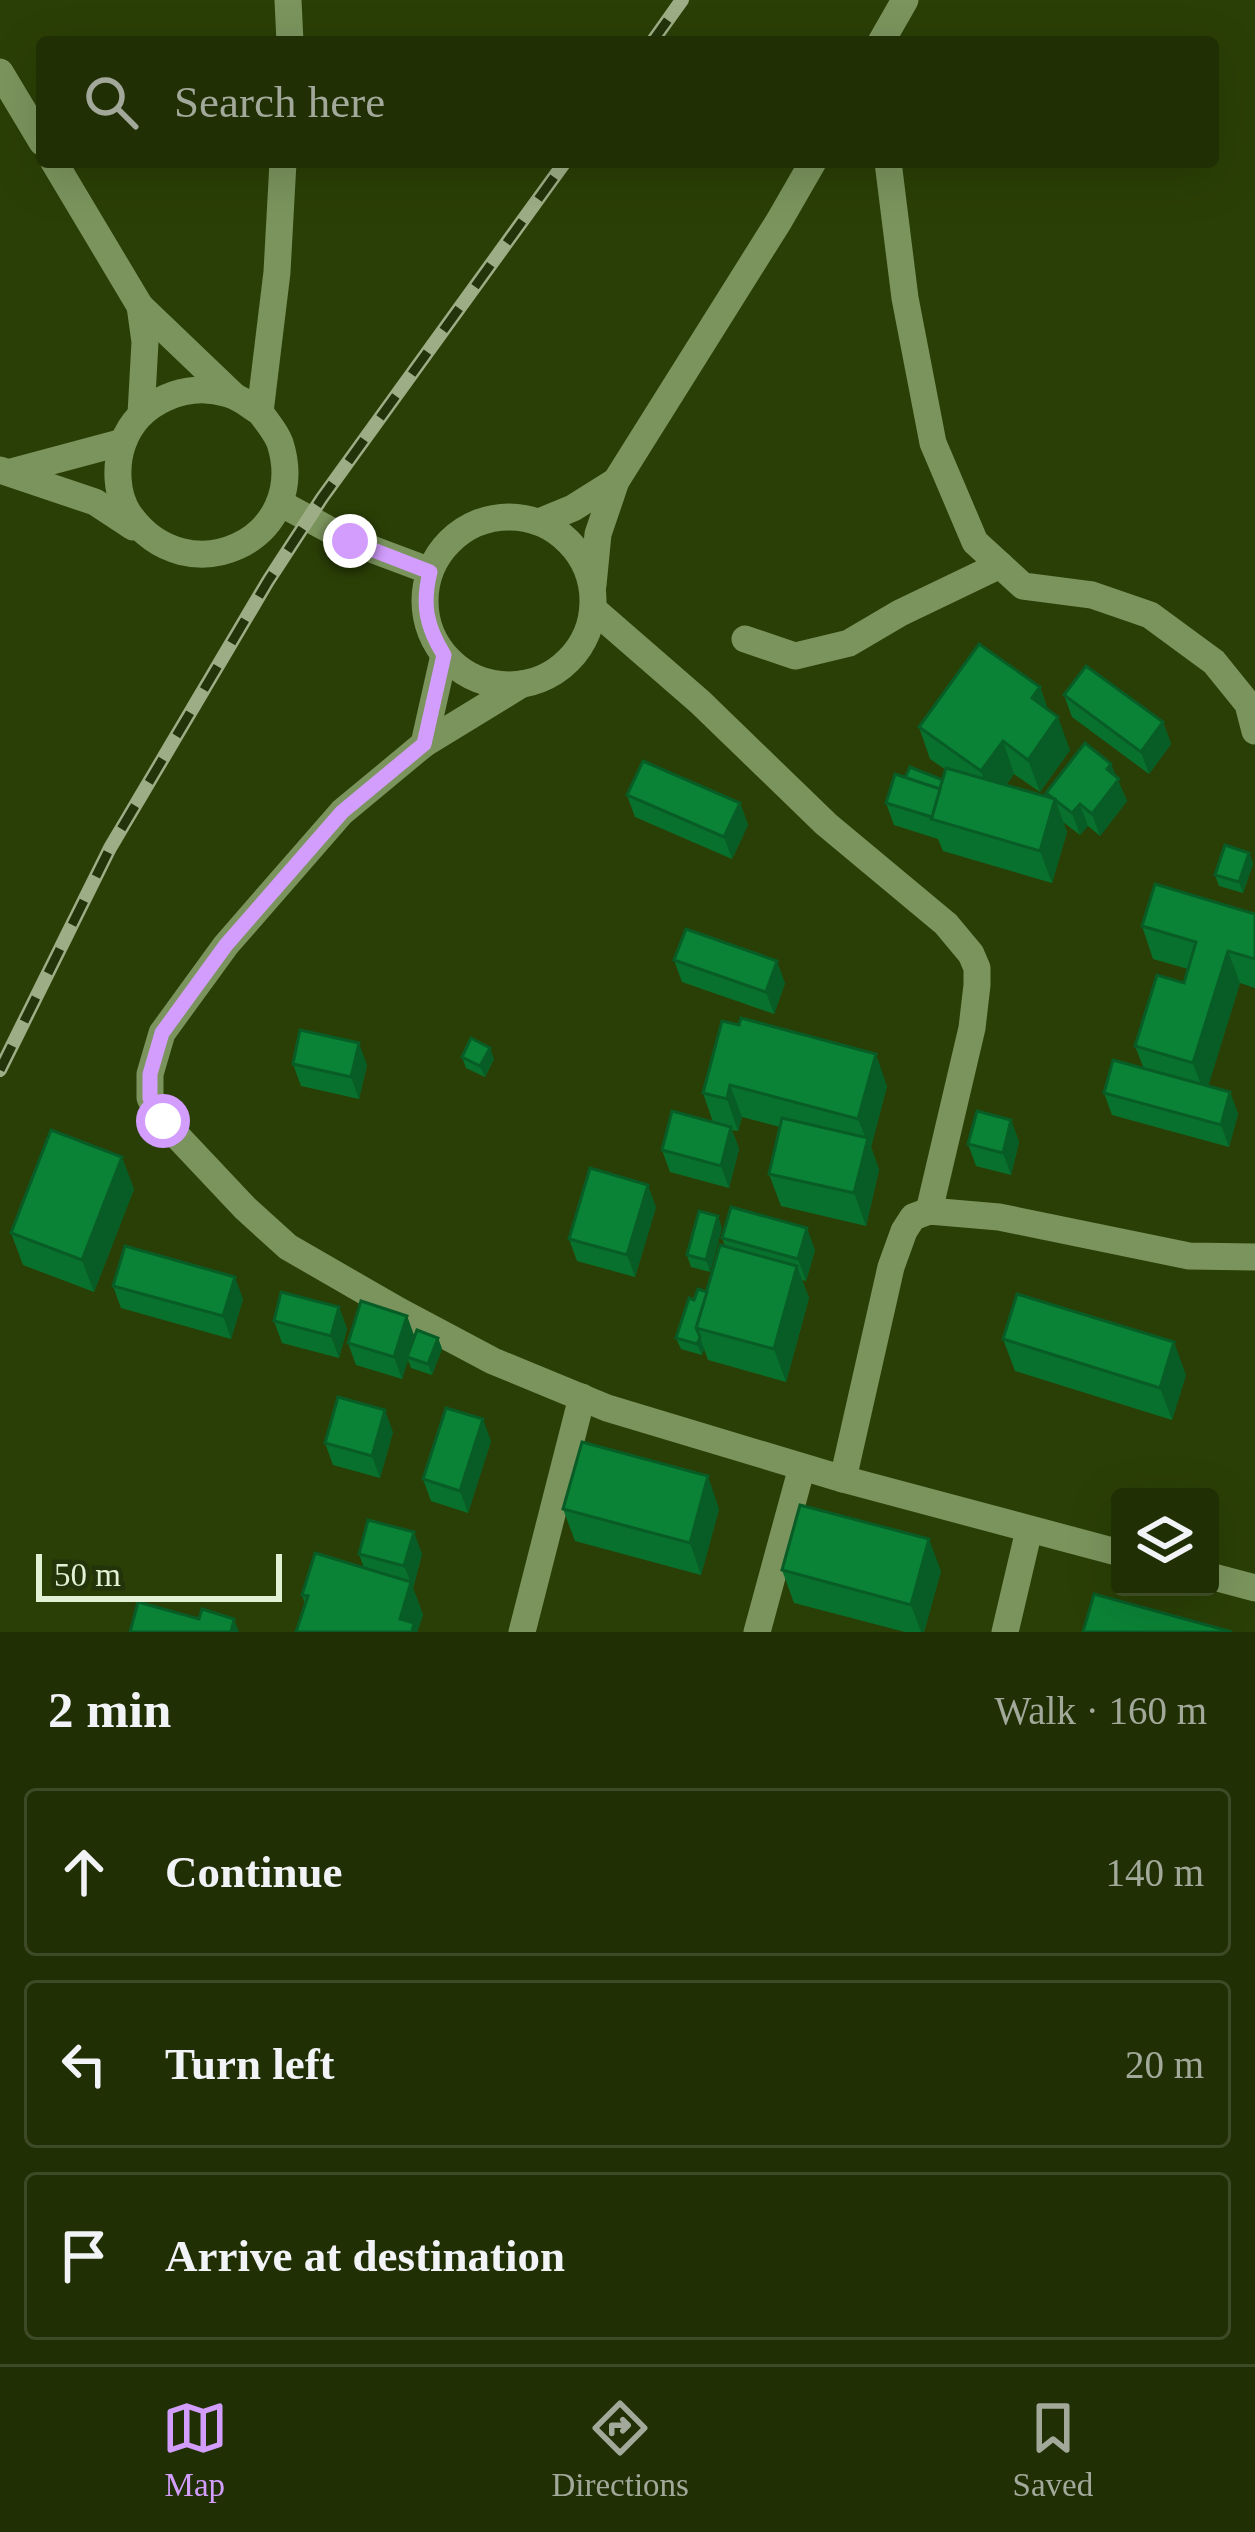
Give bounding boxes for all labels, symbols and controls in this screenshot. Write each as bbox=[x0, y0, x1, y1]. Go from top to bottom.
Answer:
search box bbox=[36, 36, 1219, 168]
icon: search bbox=[78, 69, 144, 135]
text: Search here bbox=[174, 77, 385, 127]
route end bbox=[323, 514, 377, 568]
route start bbox=[136, 1094, 190, 1148]
map controls bbox=[1111, 1488, 1219, 1596]
button: layers bbox=[1111, 1488, 1219, 1596]
scale bar bbox=[36, 1548, 282, 1601]
text: 50 m bbox=[54, 1557, 121, 1593]
text: 2 min bbox=[48, 1682, 171, 1738]
text: Walk · 160 m bbox=[995, 1689, 1207, 1732]
icon: ahead bbox=[51, 1839, 117, 1905]
text: Continue bbox=[165, 1847, 343, 1897]
text: 140 m bbox=[1105, 1851, 1204, 1894]
icon: left bbox=[51, 2031, 117, 2097]
text: Turn left bbox=[165, 2039, 335, 2089]
text: 20 m bbox=[1125, 2043, 1204, 2086]
icon: arrive bbox=[51, 2223, 117, 2289]
text: Arrive at destination bbox=[165, 2231, 565, 2281]
tab: Map bbox=[162, 2395, 228, 2504]
tab: Directions bbox=[551, 2395, 689, 2504]
tab: Saved bbox=[1013, 2395, 1093, 2504]

